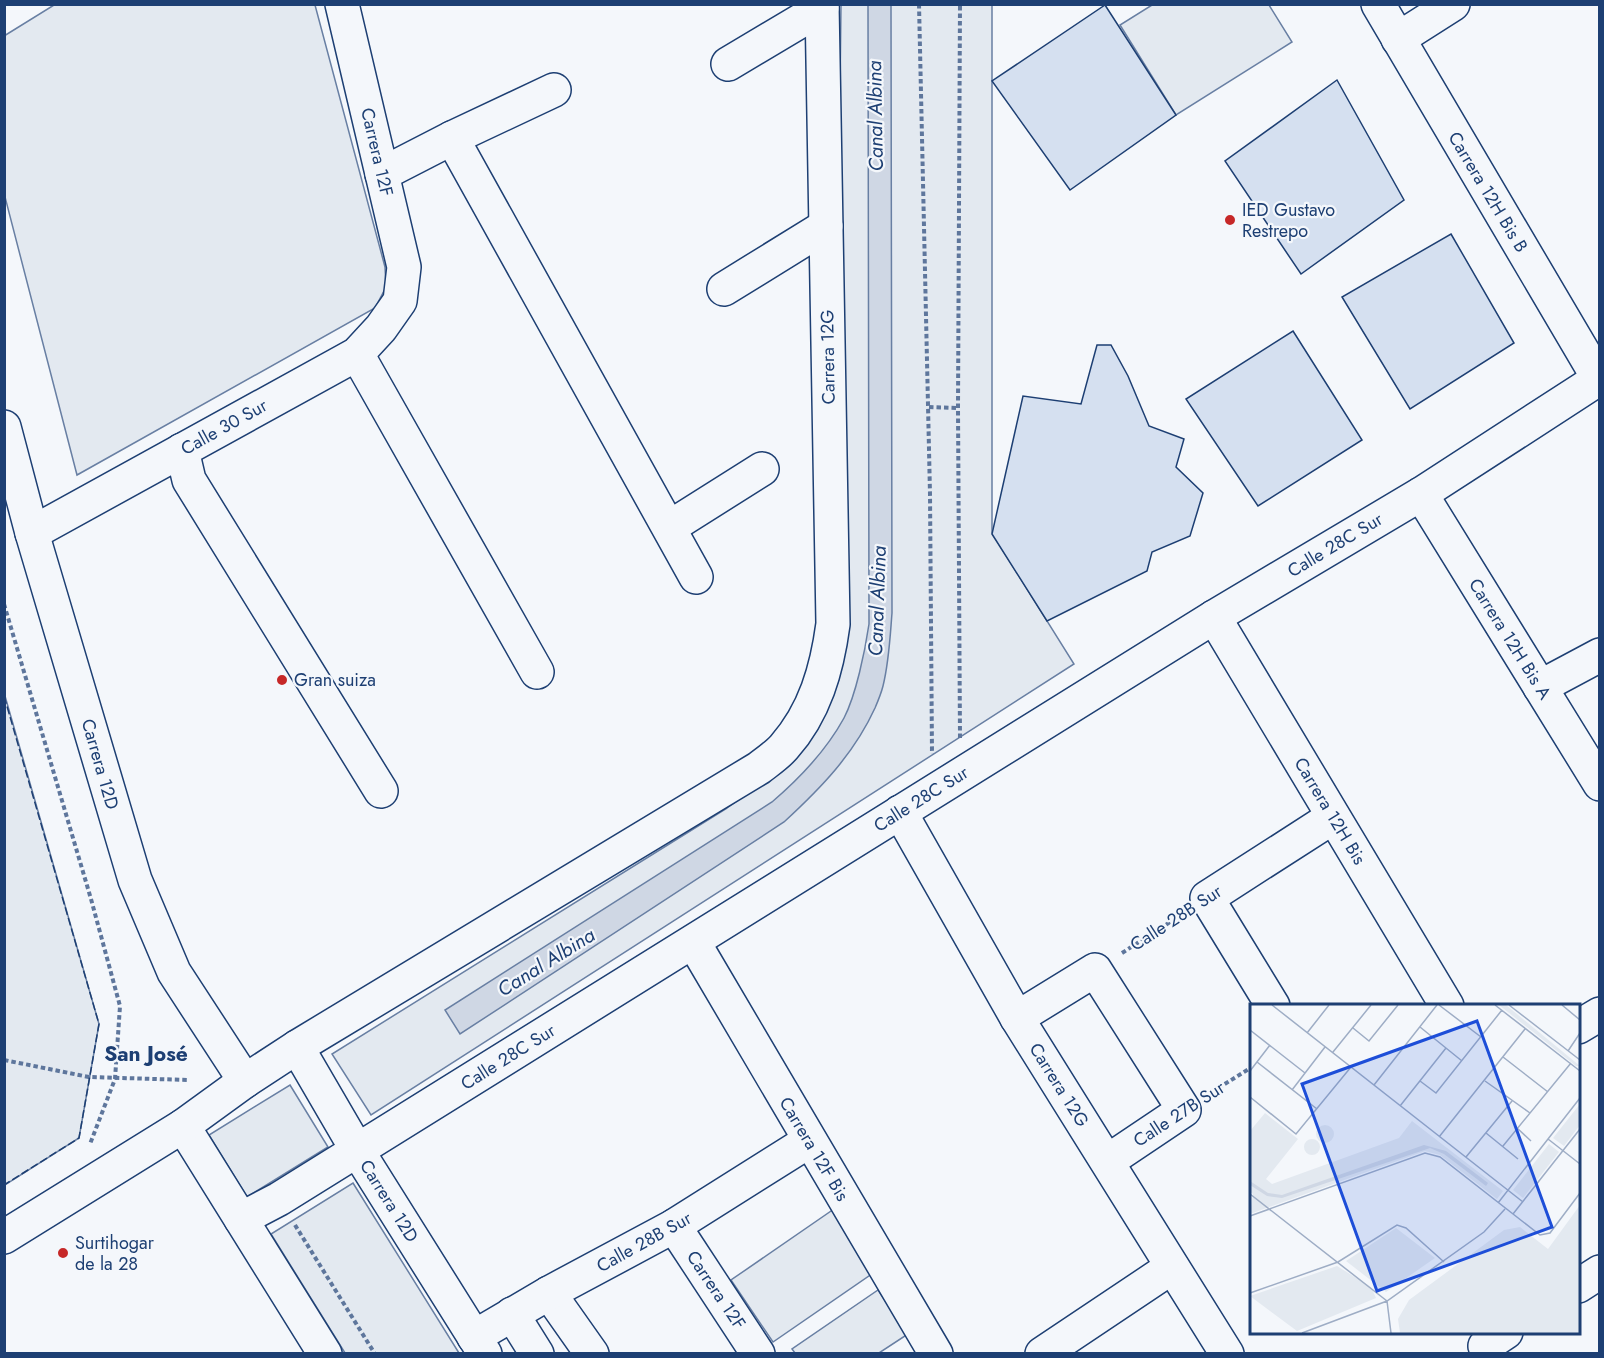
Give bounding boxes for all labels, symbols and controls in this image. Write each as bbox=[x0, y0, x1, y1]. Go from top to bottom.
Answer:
water label: Canal Albina bbox=[860, 60, 891, 172]
street label: Carrera 12F bbox=[354, 105, 400, 199]
street label: Carrera 12H Bis B bbox=[1442, 127, 1534, 257]
place label: IED Gustavo Restrepo bbox=[1242, 197, 1335, 244]
marker: IED Gustavo Restrepo bbox=[1223, 213, 1237, 227]
street label: Carrera 12G bbox=[814, 309, 842, 405]
street label: Calle 30 Sur bbox=[176, 392, 273, 462]
street label: Calle 28C Sur bbox=[1282, 506, 1388, 584]
water label: Canal Albina bbox=[861, 545, 894, 657]
street label: Carrera 12H Bis A bbox=[1462, 573, 1558, 705]
place label: Gran suiza bbox=[294, 667, 376, 693]
marker: Gran suiza bbox=[275, 673, 289, 687]
street label: Carrera 12D bbox=[75, 716, 125, 812]
street label: Carrera 12H Bis bbox=[1288, 752, 1372, 870]
street label: Calle 28C Sur bbox=[869, 759, 974, 838]
street label: Calle 28B Sur bbox=[1125, 878, 1228, 957]
water label: Canal Albina bbox=[492, 921, 601, 1004]
inset map bbox=[1250, 1004, 1580, 1334]
street label: Calle 28C Sur bbox=[456, 1017, 561, 1096]
street label: Carrera 12G bbox=[1023, 1038, 1095, 1132]
district label: San José bbox=[104, 1039, 188, 1069]
street label: Calle 27B Sur bbox=[1128, 1074, 1231, 1153]
street label: Carrera 12F Bis bbox=[773, 1092, 855, 1206]
street label: Carrera 12D bbox=[353, 1155, 425, 1247]
street label: Calle 28B Sur bbox=[592, 1205, 697, 1279]
place label: Surtihogar de la 28 bbox=[75, 1230, 155, 1277]
street label: Carrera 12F bbox=[680, 1245, 752, 1335]
marker: Surtihogar de la 28 bbox=[56, 1246, 70, 1260]

